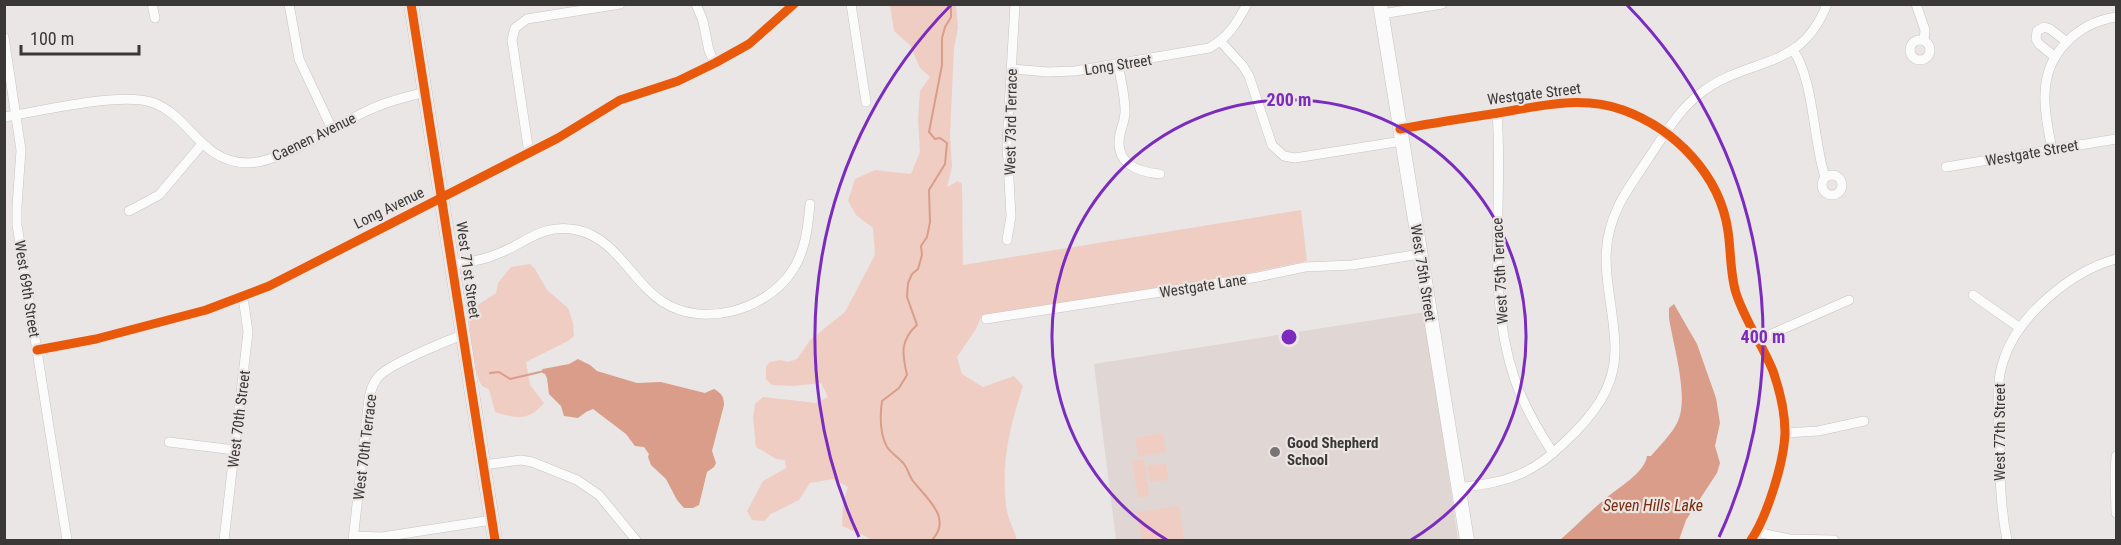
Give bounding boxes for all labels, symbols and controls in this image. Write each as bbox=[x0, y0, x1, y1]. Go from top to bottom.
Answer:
scale bar bbox=[21, 18, 140, 56]
text: 100 m bbox=[30, 28, 74, 49]
street label: Long Street bbox=[1083, 51, 1153, 79]
street label: West 73rd Terrace bbox=[1001, 68, 1021, 176]
street label: Westgate Street bbox=[1486, 79, 1582, 109]
text: 200 m bbox=[1267, 89, 1311, 110]
street label: Caenen Avenue bbox=[269, 109, 359, 165]
street label: Westgate Street bbox=[1984, 136, 2080, 170]
street label: Long Avenue bbox=[351, 183, 427, 233]
street label: West 75th Terrace bbox=[1488, 217, 1512, 325]
street label: West 71st Street bbox=[452, 220, 484, 320]
street label: West 75th Street bbox=[1406, 223, 1440, 323]
street label: West 69th Street bbox=[10, 239, 44, 339]
street label: Westgate Lane bbox=[1158, 270, 1248, 302]
text: 400 m bbox=[1741, 326, 1785, 347]
centre of rings bbox=[1279, 327, 1299, 347]
street label: West 70th Street bbox=[224, 369, 254, 469]
street label: West 77th Street bbox=[1991, 383, 2009, 481]
street label: West 70th Terrace bbox=[350, 393, 380, 501]
place label: Good Shepherd School bbox=[1287, 434, 1379, 469]
marker: Good Shepherd School bbox=[1268, 445, 1282, 459]
water label: Seven Hills Lake bbox=[1603, 496, 1703, 515]

